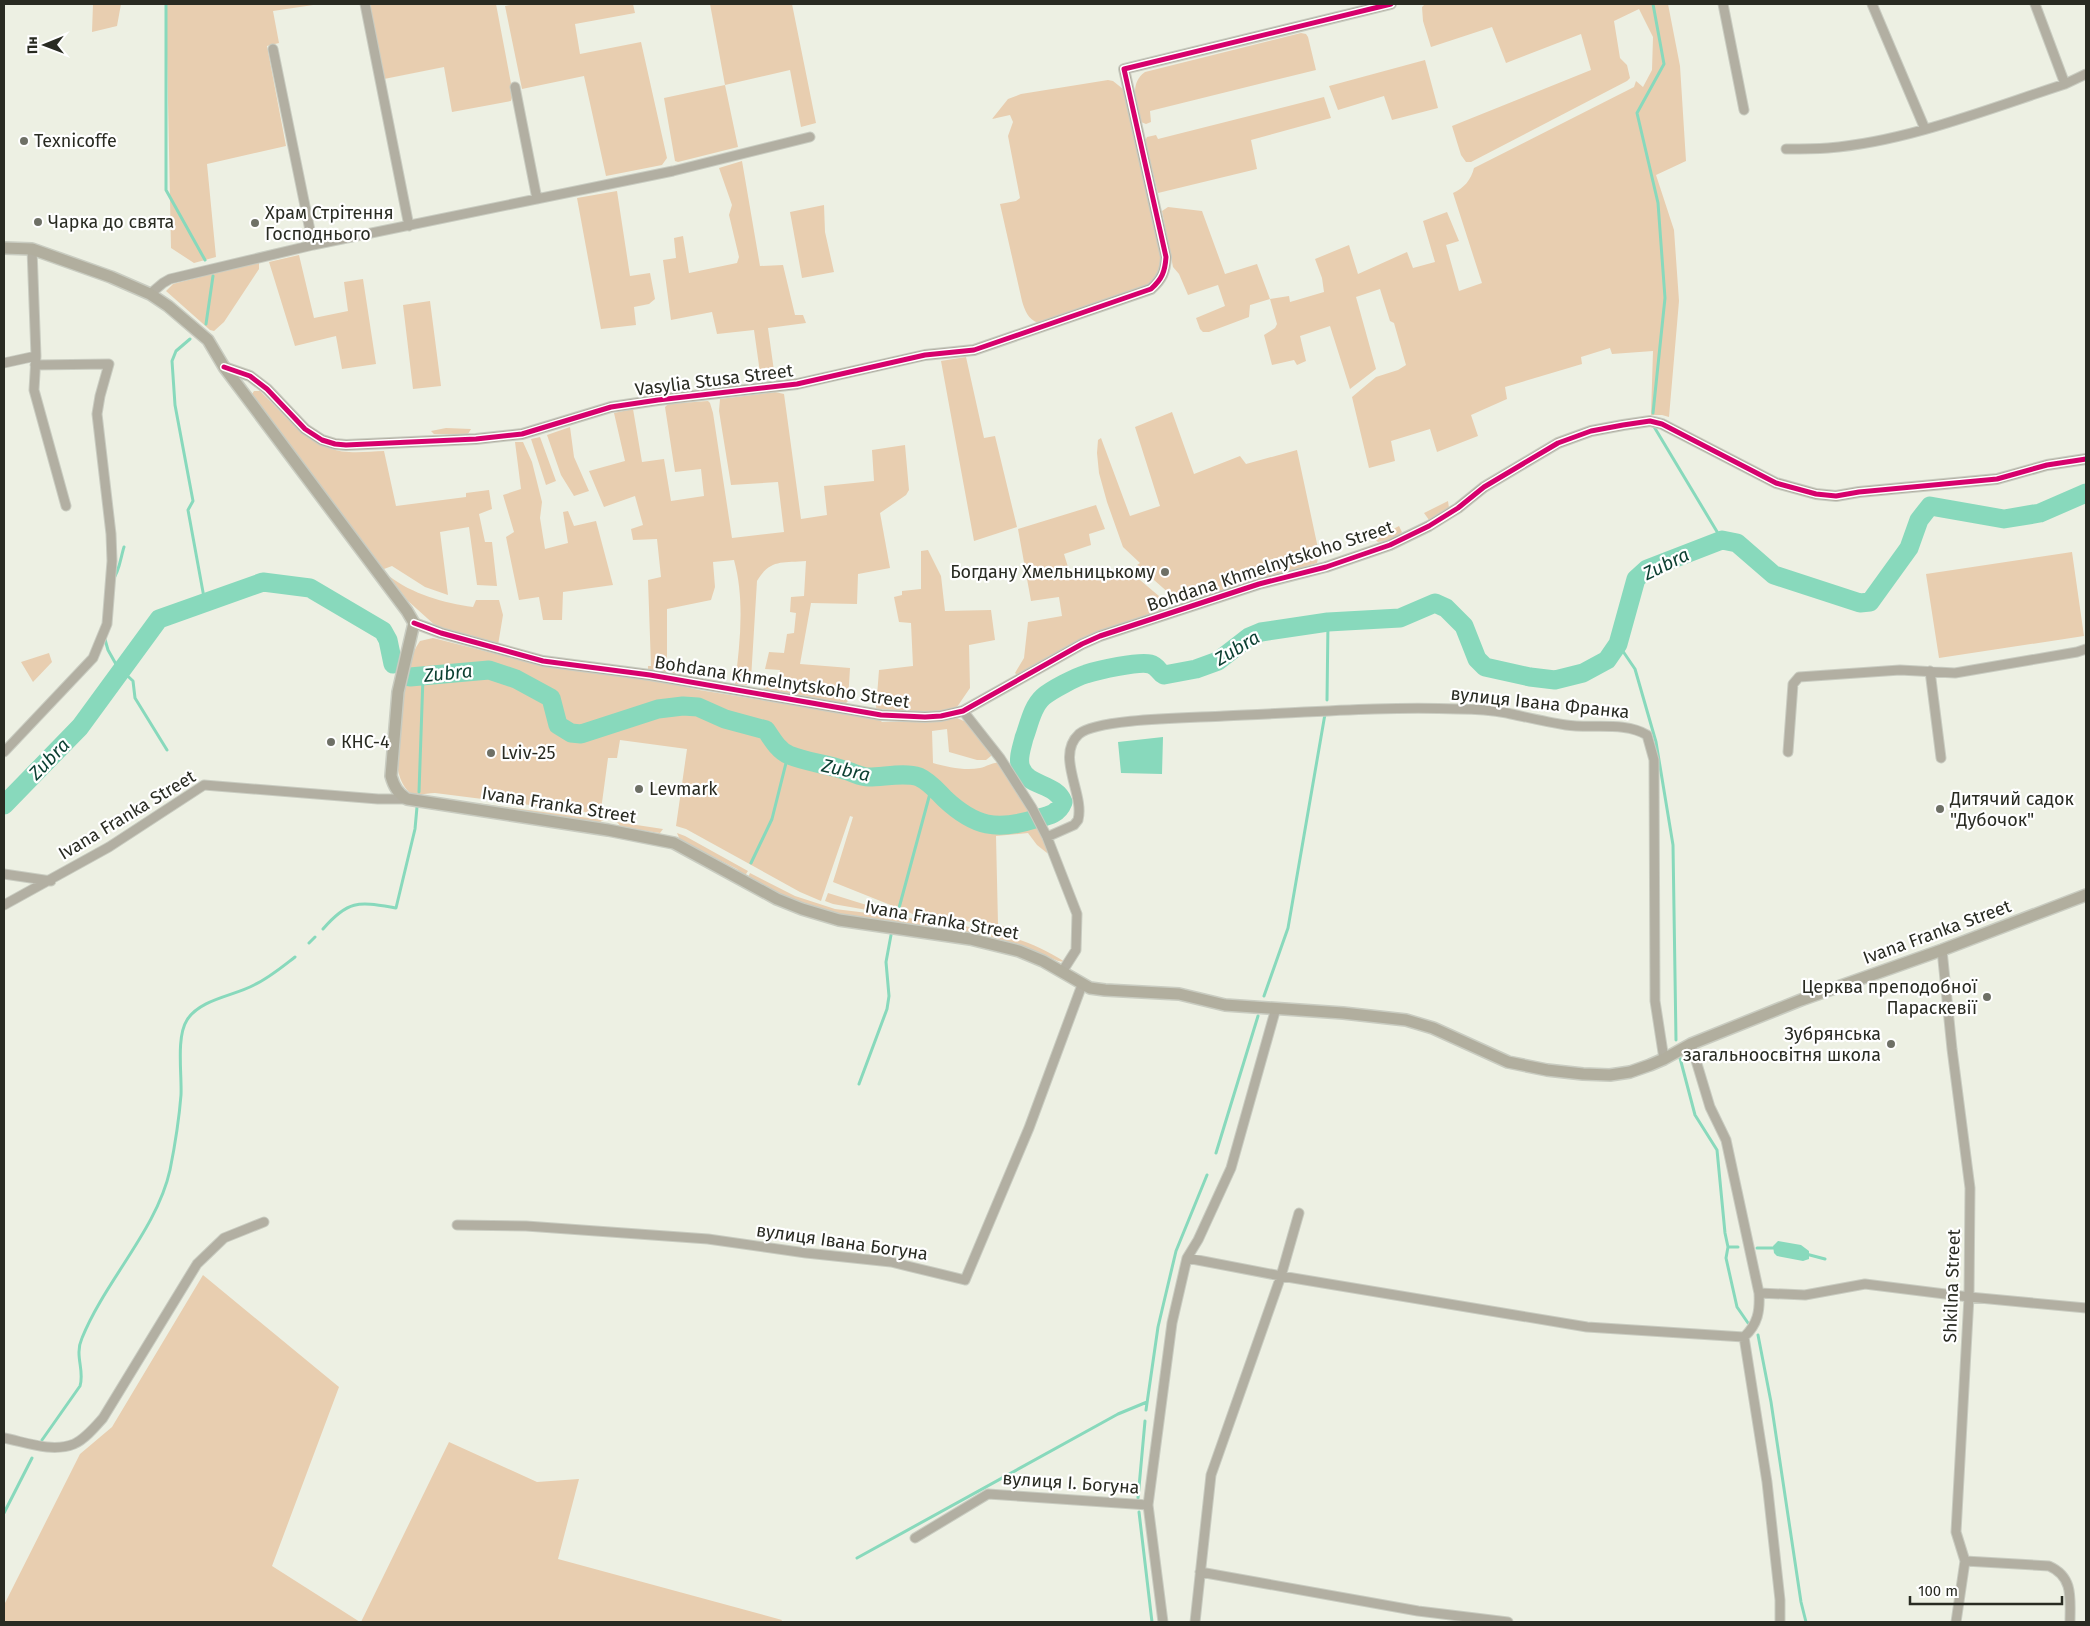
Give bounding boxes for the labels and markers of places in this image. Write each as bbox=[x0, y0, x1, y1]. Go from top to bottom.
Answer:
place label: Texnicoffe bbox=[34, 130, 117, 152]
marker: Texnicoffe bbox=[18, 135, 30, 147]
place label: Храм Стрітення Господнього bbox=[265, 202, 394, 245]
place label: Чарка до свята bbox=[48, 211, 174, 233]
marker: Чарка до свята bbox=[32, 216, 44, 228]
marker: Храм Стрітення Господнього bbox=[249, 217, 261, 229]
place label: Богдану Хмельницькому bbox=[950, 561, 1155, 583]
marker: Богдану Хмельницькому bbox=[1159, 566, 1171, 578]
place label: КНС-4 bbox=[341, 731, 390, 753]
marker: КНС-4 bbox=[325, 736, 337, 748]
place label: Lviv-25 bbox=[501, 742, 555, 764]
marker: Lviv-25 bbox=[485, 747, 497, 759]
place label: Levmark bbox=[649, 778, 718, 800]
marker: Levmark bbox=[633, 783, 645, 795]
place label: Дитячий садок "Дубочок" bbox=[1949, 788, 2075, 831]
marker: Дитячий садок "Дубочок" bbox=[1934, 803, 1946, 815]
place label: Церква преподобної Параскевії bbox=[1801, 976, 1978, 1019]
marker: Церква преподобної Параскевії bbox=[1981, 991, 1993, 1003]
place label: Зубрянська загальноосвітня школа bbox=[1683, 1023, 1881, 1066]
marker: Зубрянська загальноосвітня школа bbox=[1885, 1038, 1897, 1050]

